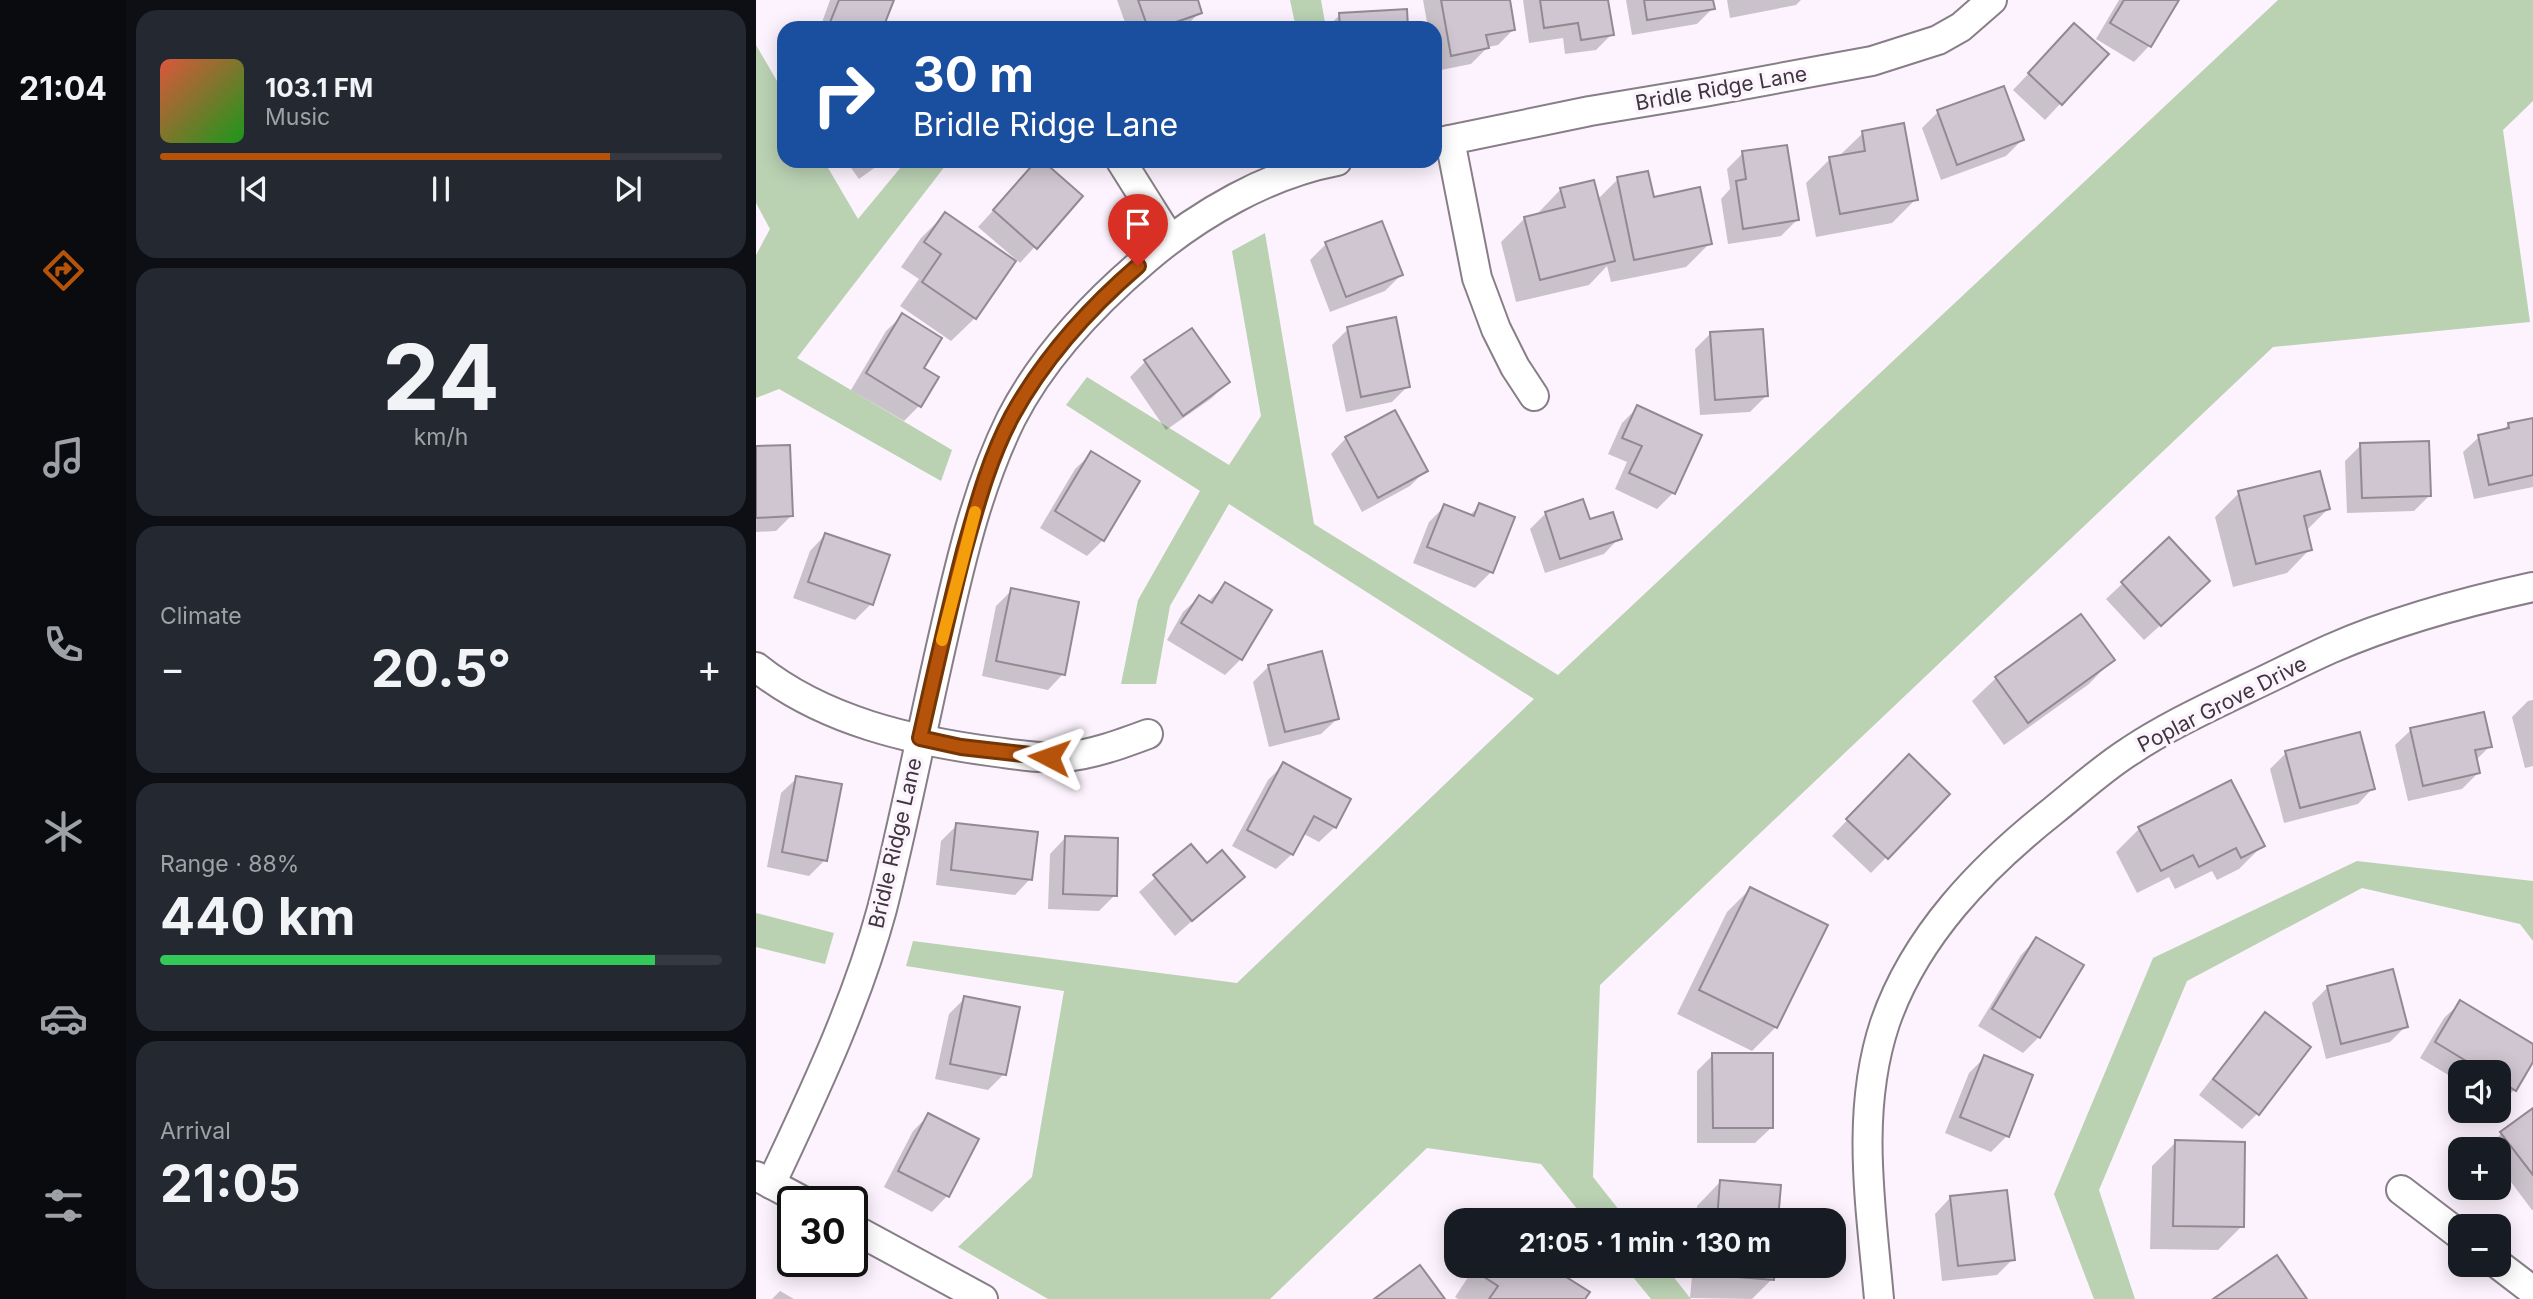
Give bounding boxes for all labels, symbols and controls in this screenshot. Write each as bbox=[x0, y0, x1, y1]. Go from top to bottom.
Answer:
text: 30 m bbox=[913, 45, 1034, 104]
icon: right bbox=[798, 49, 889, 140]
street label: Bridle Ridge Lane bbox=[1633, 61, 1809, 115]
text: 21:04 bbox=[19, 69, 107, 108]
text: 103.1 FM bbox=[265, 72, 373, 103]
text: Music bbox=[265, 103, 330, 131]
text: Bridle Ridge Lane bbox=[913, 105, 1178, 144]
icon: previous bbox=[235, 170, 273, 208]
icon: pause bbox=[422, 170, 460, 208]
icon: next bbox=[609, 170, 647, 208]
pin bbox=[1108, 194, 1168, 266]
icon: arrive bbox=[1119, 205, 1157, 243]
icon: directions bbox=[39, 246, 88, 295]
text: 24 bbox=[382, 322, 500, 432]
text: km/h bbox=[414, 423, 468, 451]
icon: music bbox=[39, 433, 88, 482]
text: Climate bbox=[160, 602, 242, 630]
icon: phone bbox=[39, 620, 88, 669]
text: 20.5° bbox=[371, 637, 511, 700]
text: − bbox=[160, 645, 185, 691]
text: + bbox=[697, 645, 722, 691]
street label: Poplar Grove Drive bbox=[2133, 651, 2311, 757]
position arrow bbox=[1012, 720, 1086, 794]
street label: Bridle Ridge Lane bbox=[863, 755, 927, 931]
icon: climate bbox=[39, 807, 88, 856]
text: Range · 88% bbox=[160, 850, 299, 878]
text: 440 km bbox=[160, 885, 355, 948]
icon: car bbox=[39, 994, 88, 1043]
map controls bbox=[2448, 1060, 2511, 1277]
button: sound bbox=[2448, 1060, 2511, 1123]
text: Arrival bbox=[160, 1117, 231, 1145]
button: + bbox=[2448, 1137, 2511, 1200]
text: 21:05 bbox=[160, 1152, 301, 1215]
icon: filters bbox=[39, 1181, 88, 1230]
speed limit sign: 30 bbox=[777, 1186, 868, 1277]
button: − bbox=[2448, 1214, 2511, 1277]
text: 21:05 · 1 min · 130 m bbox=[1519, 1227, 1771, 1258]

